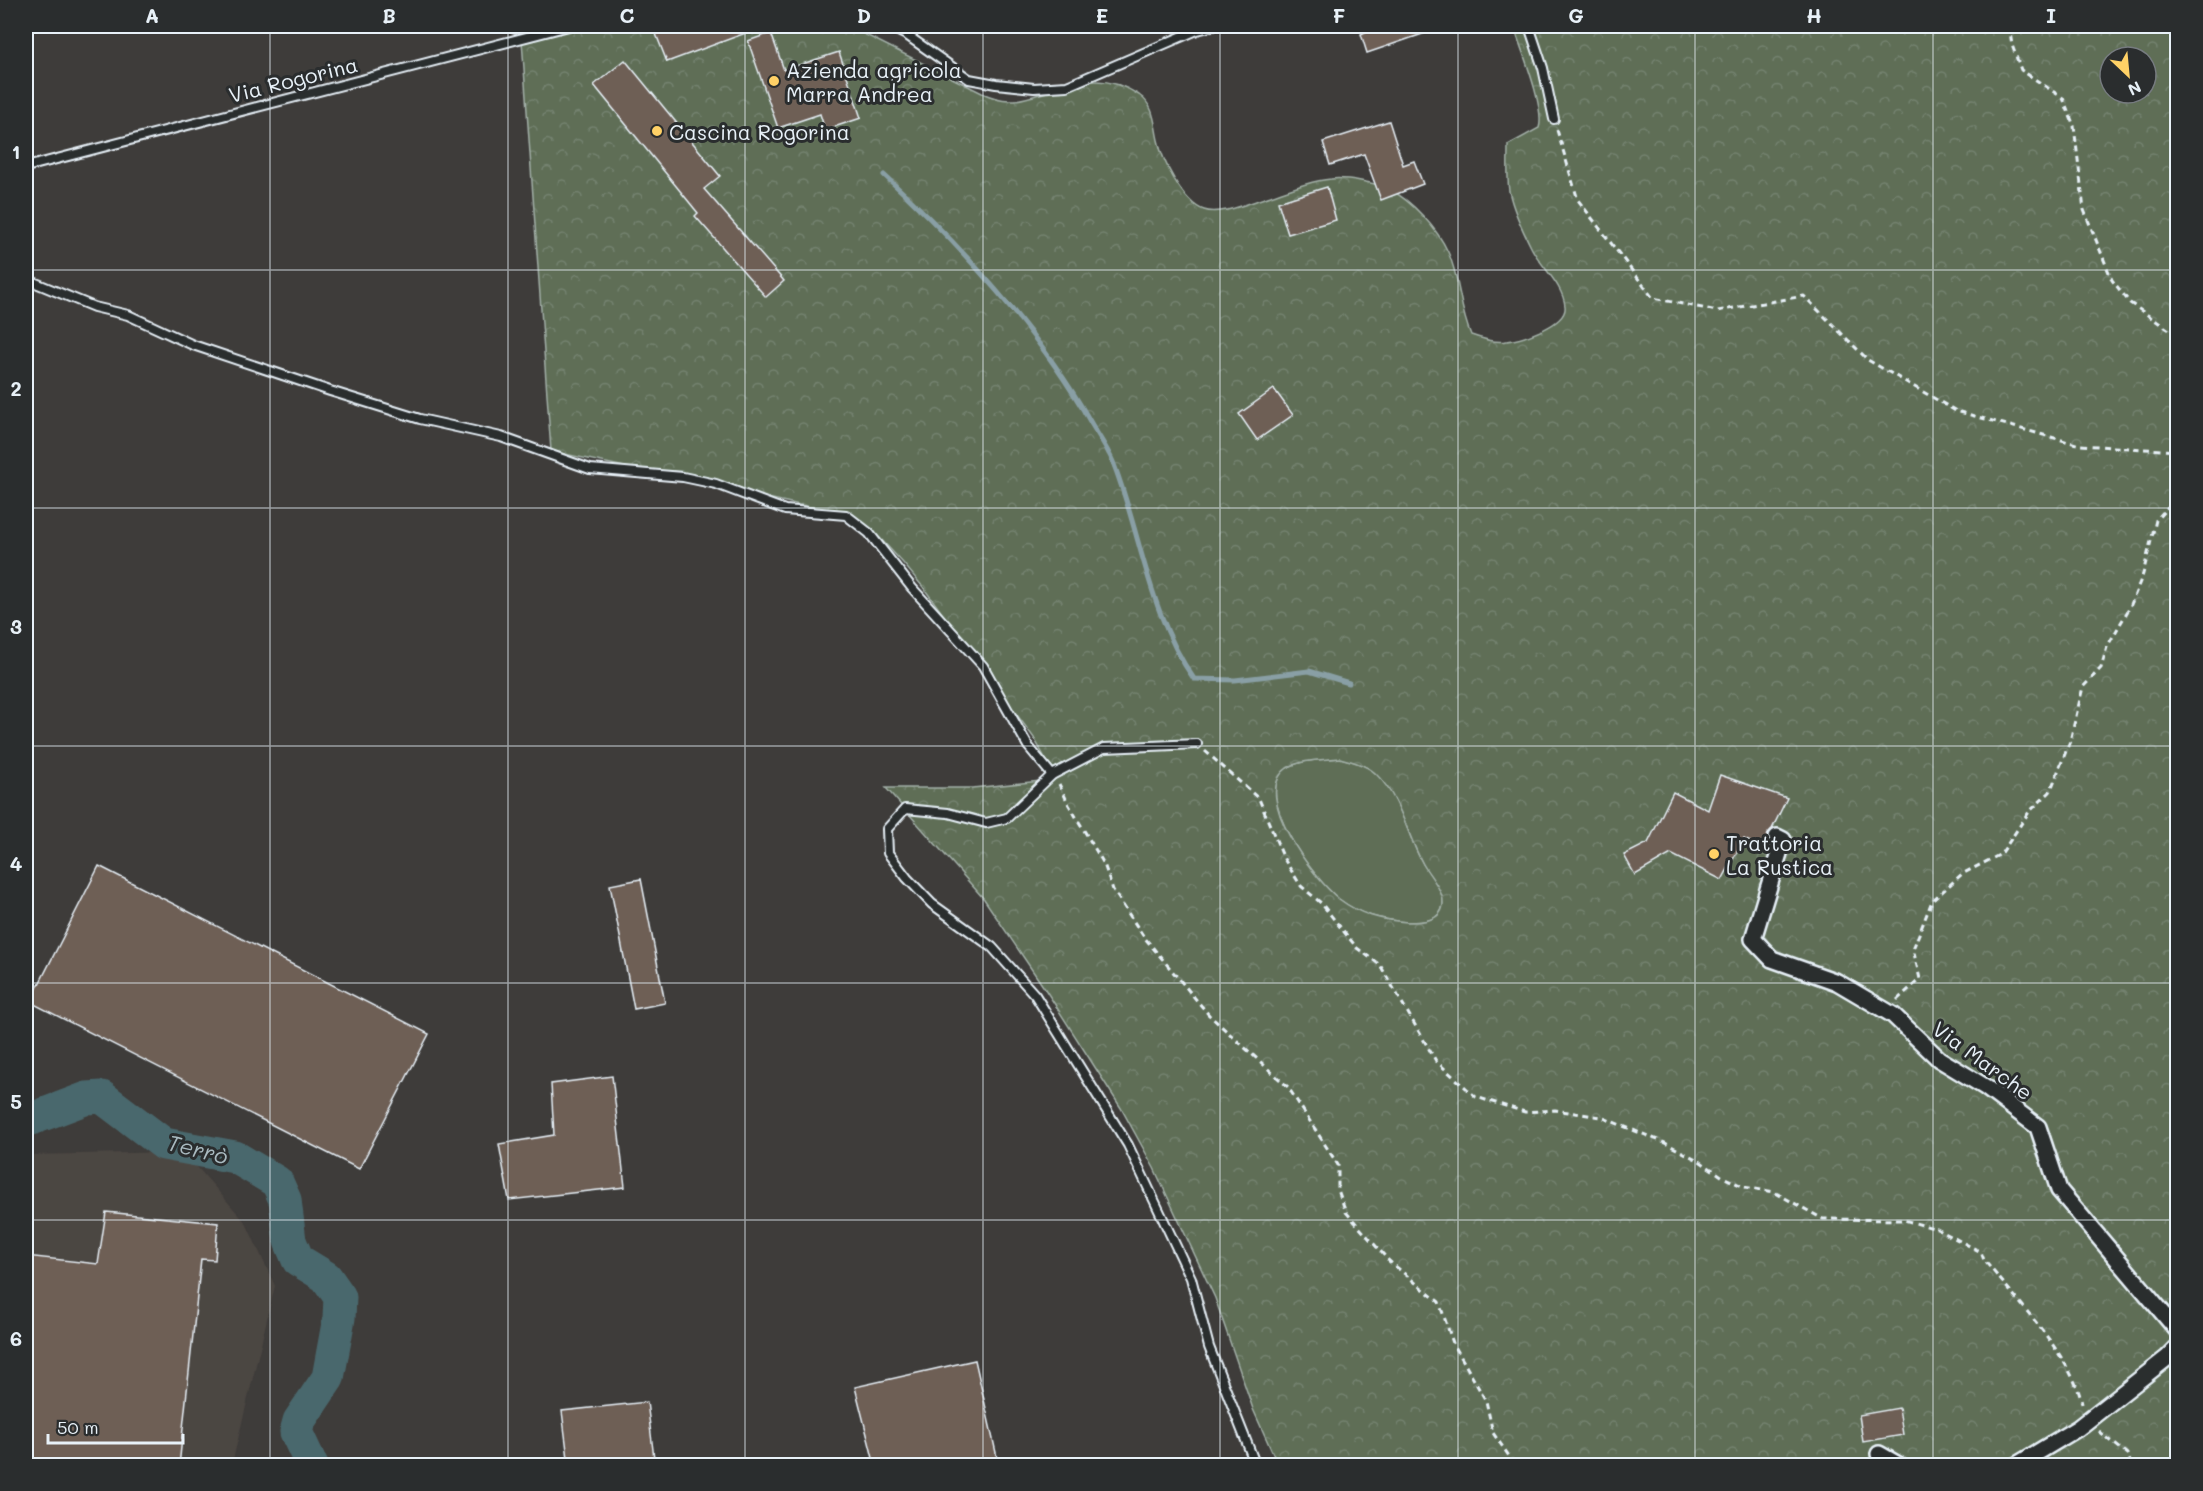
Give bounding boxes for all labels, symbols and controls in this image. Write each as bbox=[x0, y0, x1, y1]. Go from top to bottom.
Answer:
text: A bbox=[145, 2, 159, 28]
text: B bbox=[382, 2, 396, 28]
text: C bbox=[620, 2, 635, 28]
text: D bbox=[857, 2, 871, 28]
text: E bbox=[1096, 2, 1108, 28]
text: F bbox=[1333, 2, 1346, 28]
text: G bbox=[1568, 2, 1584, 28]
text: H bbox=[1806, 2, 1822, 28]
text: I bbox=[2046, 2, 2056, 28]
north arrow bbox=[2098, 45, 2158, 105]
street label: Via Rogorina bbox=[226, 50, 360, 108]
place label: Azienda agricola Marra Andrea bbox=[786, 56, 962, 107]
marker: Azienda agricola Marra Andrea bbox=[767, 74, 781, 88]
text: N bbox=[2125, 77, 2145, 101]
place label: Cascina Rogorina bbox=[669, 118, 850, 145]
marker: Cascina Rogorina bbox=[650, 124, 664, 138]
text: 1 bbox=[12, 138, 20, 164]
text: 2 bbox=[10, 375, 22, 401]
text: 3 bbox=[10, 613, 22, 639]
place label: Trattoria La Rustica bbox=[1726, 829, 1833, 880]
marker: Trattoria La Rustica bbox=[1707, 847, 1721, 861]
text: 4 bbox=[10, 850, 23, 876]
street label: Via Marche bbox=[1928, 1015, 2038, 1105]
text: 5 bbox=[10, 1088, 22, 1114]
water label: Terrò bbox=[165, 1128, 231, 1170]
text: 6 bbox=[10, 1325, 22, 1351]
scale bar bbox=[48, 1407, 183, 1445]
text: 50 m bbox=[57, 1415, 99, 1439]

